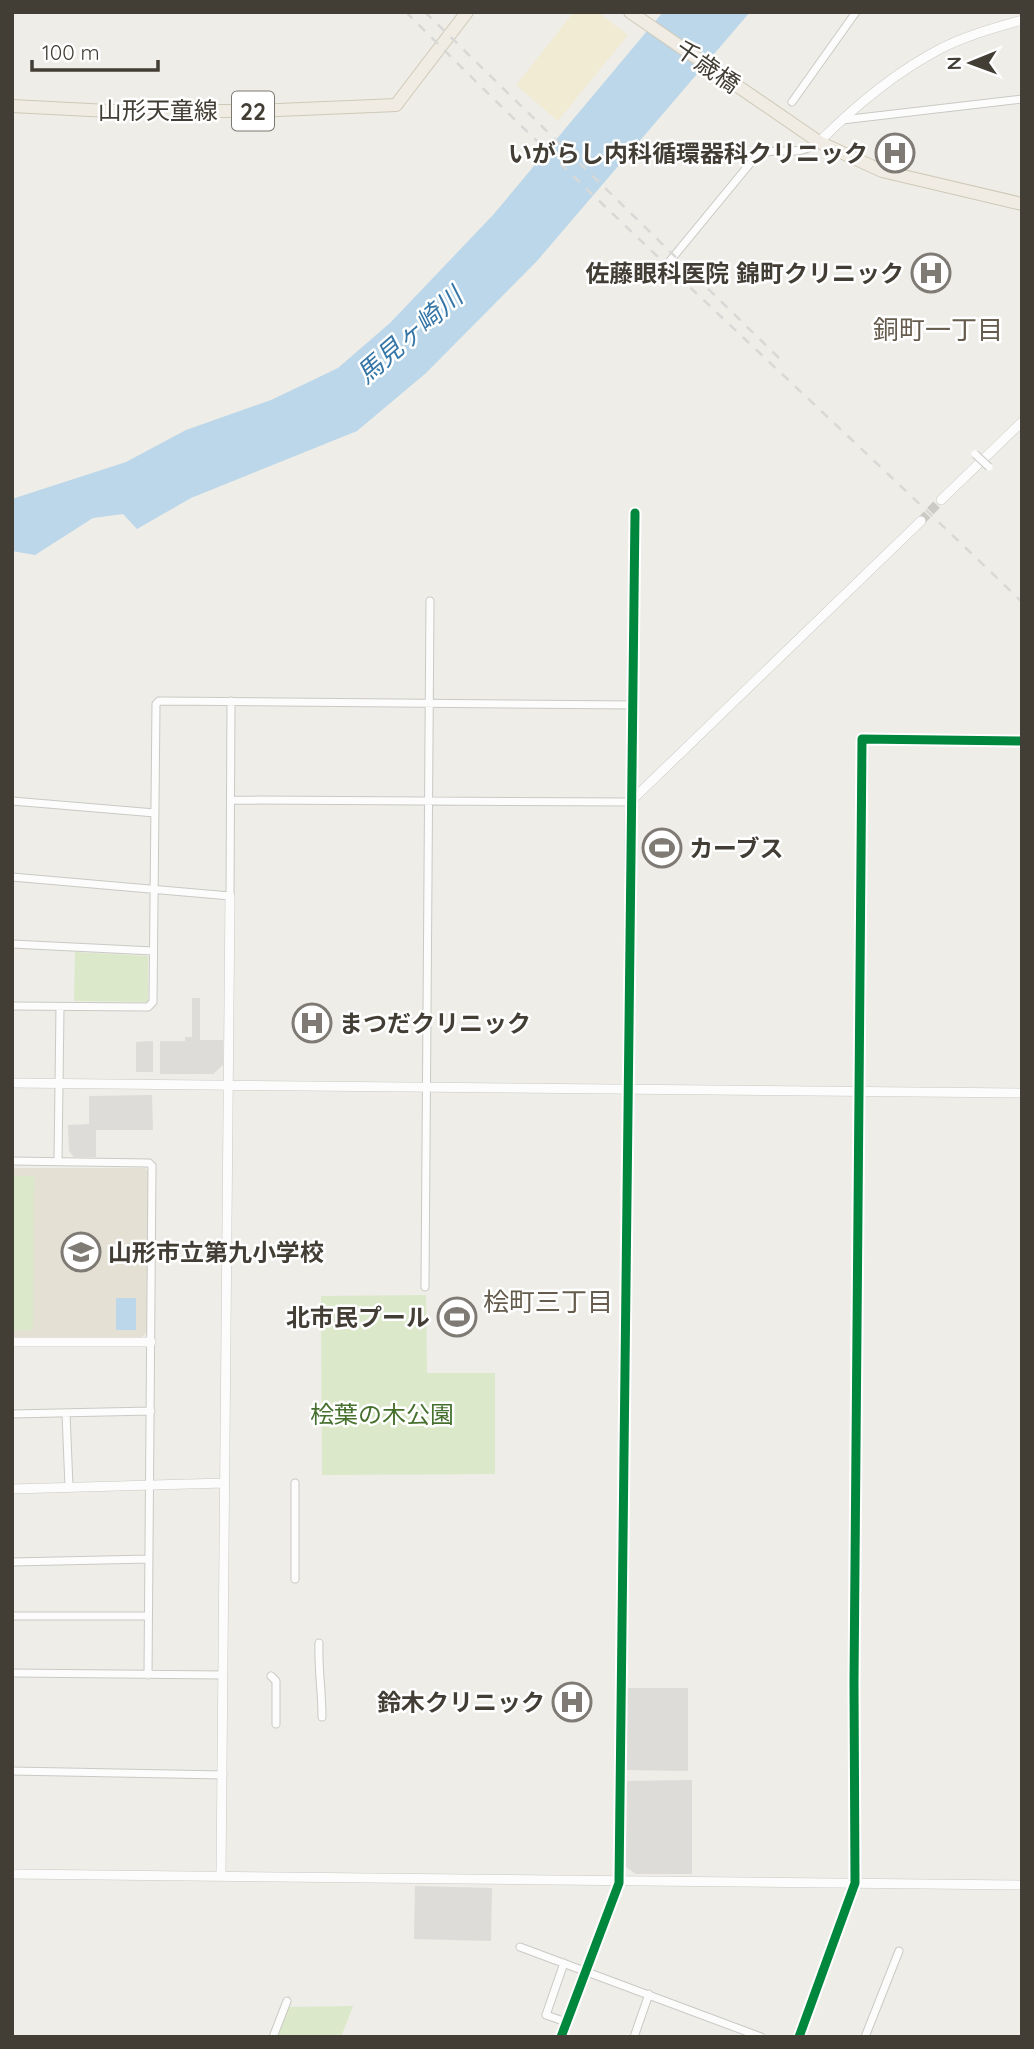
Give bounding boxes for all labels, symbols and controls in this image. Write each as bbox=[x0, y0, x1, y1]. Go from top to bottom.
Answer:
scale bar bbox=[32, 28, 158, 72]
north arrow bbox=[936, 28, 1006, 98]
street label: 千歳橋 bbox=[670, 33, 746, 99]
text: 100 m bbox=[42, 39, 100, 65]
text: N bbox=[942, 56, 966, 70]
road number: 22 bbox=[232, 92, 274, 130]
street label: 山形天童線 bbox=[98, 95, 218, 125]
hospital icon: いがらし内科循環器科クリニック bbox=[874, 132, 916, 174]
place label: いがらし内科循環器科クリニック bbox=[508, 138, 868, 168]
hospital icon: 佐藤眼科医院 錦町クリニック bbox=[910, 252, 952, 294]
place label: 佐藤眼科医院 錦町クリニック bbox=[585, 258, 904, 288]
water label: 馬見ヶ崎川 bbox=[349, 278, 471, 390]
district label: 銅町一丁目 bbox=[873, 313, 1003, 346]
sports icon: カーブス bbox=[641, 827, 683, 869]
place label: カーブス bbox=[689, 833, 784, 863]
hospital icon: まつだクリニック bbox=[291, 1002, 333, 1044]
place label: まつだクリニック bbox=[339, 1008, 531, 1038]
school or university icon: 山形市立第九小学校 bbox=[60, 1231, 102, 1273]
place label: 山形市立第九小学校 bbox=[108, 1237, 324, 1267]
district label: 桧町三丁目 bbox=[483, 1285, 613, 1318]
sports icon: 北市民プール bbox=[436, 1296, 478, 1338]
place label: 北市民プール bbox=[286, 1302, 430, 1332]
park label: 桧葉の木公園 bbox=[310, 1399, 454, 1429]
hospital icon: 鈴木クリニック bbox=[551, 1681, 593, 1723]
place label: 鈴木クリニック bbox=[377, 1687, 545, 1717]

